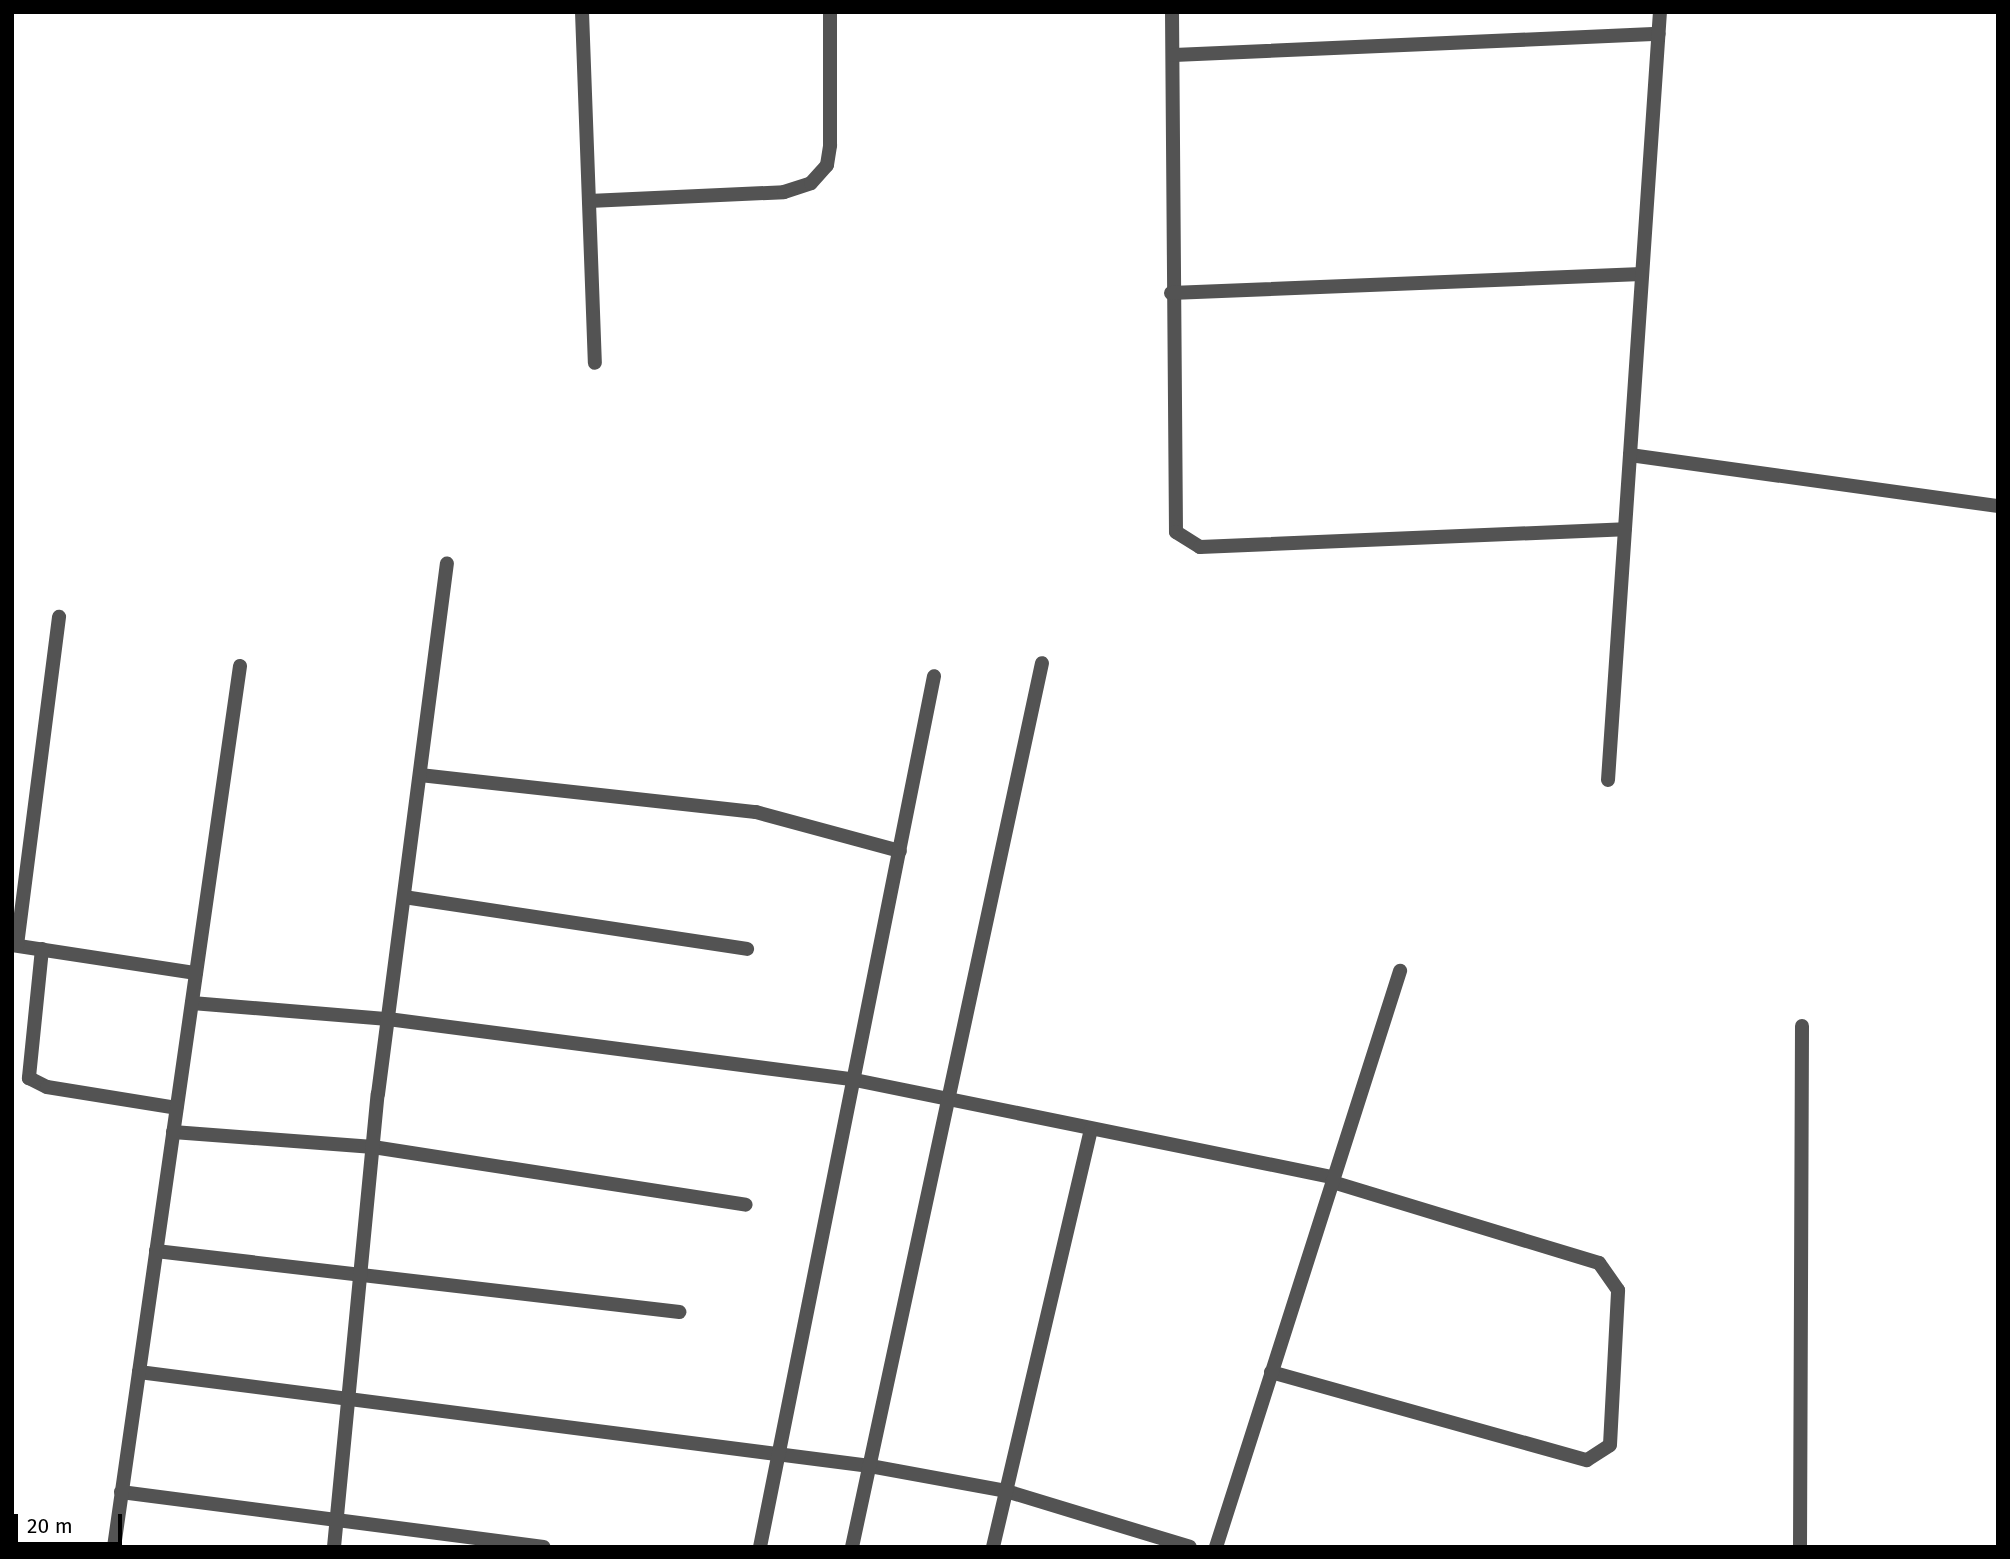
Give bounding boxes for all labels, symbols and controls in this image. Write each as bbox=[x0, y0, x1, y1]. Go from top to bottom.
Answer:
scale bar bbox=[18, 1500, 126, 1544]
text: 20 m bbox=[27, 1513, 73, 1539]

